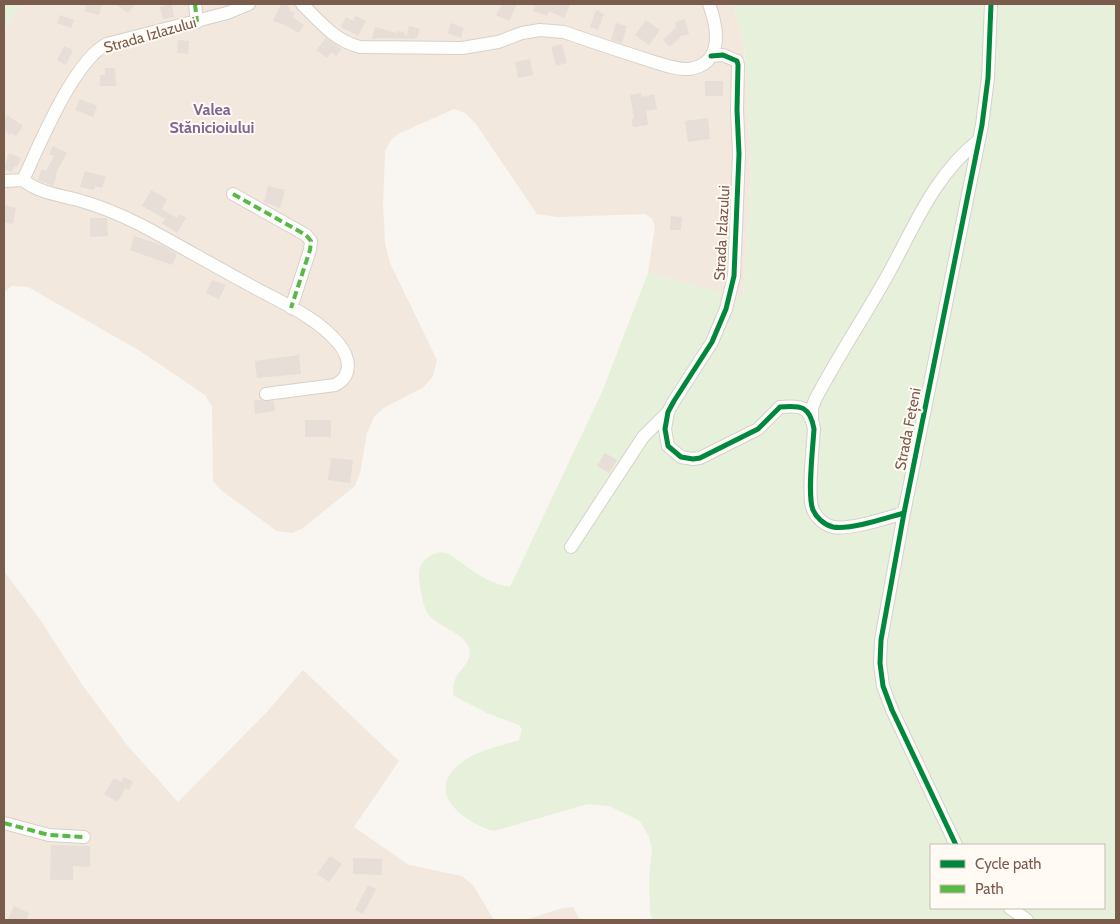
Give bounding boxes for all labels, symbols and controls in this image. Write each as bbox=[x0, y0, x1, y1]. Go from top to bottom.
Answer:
street label: Strada Izlazului bbox=[102, 13, 198, 57]
district label: Valea Stănicioiului bbox=[170, 100, 254, 137]
street label: Strada Izlazului bbox=[711, 185, 733, 281]
street label: Strada Fețeni bbox=[891, 386, 926, 472]
legend bbox=[930, 844, 1105, 909]
text: Cycle path bbox=[975, 855, 1041, 873]
text: Path bbox=[975, 880, 1004, 898]

